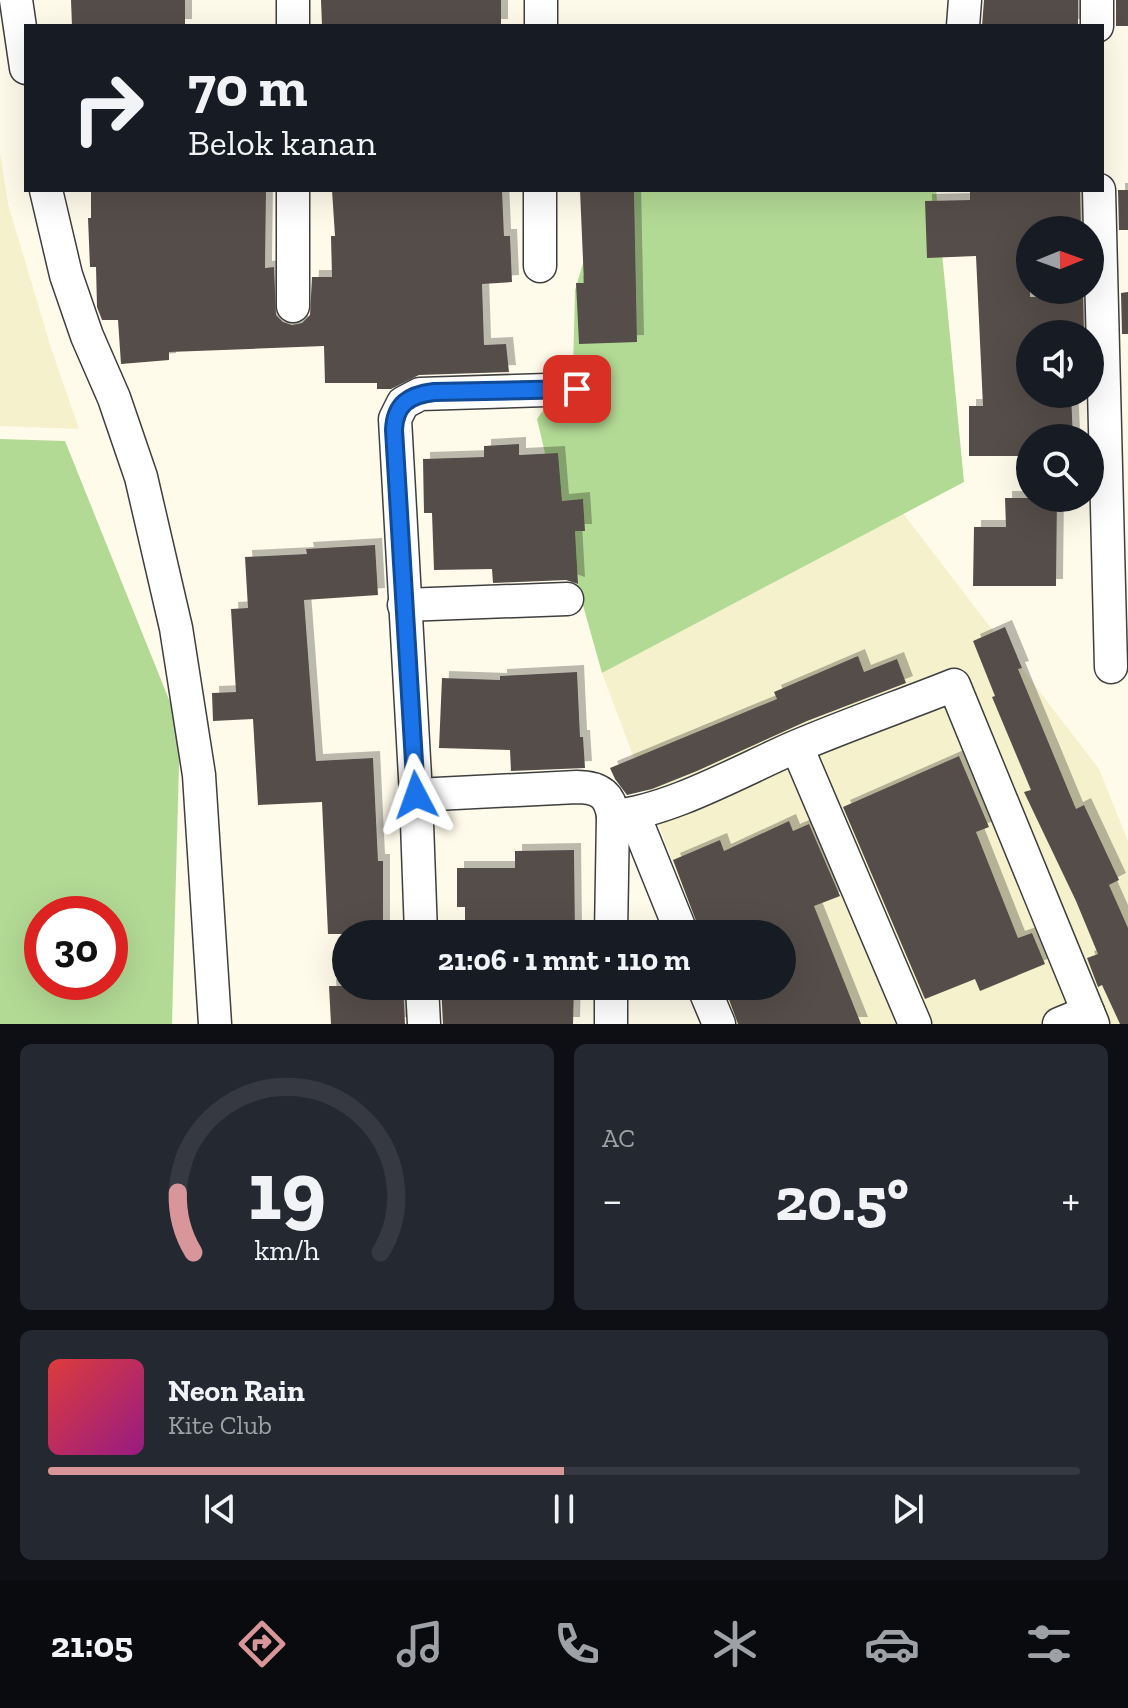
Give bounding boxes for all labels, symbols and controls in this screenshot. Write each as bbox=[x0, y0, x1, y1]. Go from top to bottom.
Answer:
text: 70 m bbox=[188, 53, 308, 120]
icon: right bbox=[56, 56, 160, 160]
text: Belok kanan bbox=[188, 121, 376, 164]
north arrow bbox=[1016, 216, 1104, 304]
map controls bbox=[1016, 216, 1104, 512]
button: sound bbox=[1016, 320, 1104, 408]
pin bbox=[543, 355, 611, 423]
icon: arrive bbox=[555, 367, 599, 411]
button: search bbox=[1016, 424, 1104, 512]
position arrow bbox=[374, 753, 458, 837]
speed limit sign: 30 bbox=[24, 896, 128, 1000]
text: 21:06 · 1 mnt · 110 m bbox=[438, 942, 690, 978]
text: AC bbox=[602, 1122, 635, 1154]
text: 19 bbox=[248, 1140, 326, 1240]
text: 20.5° bbox=[775, 1163, 909, 1235]
text: − bbox=[602, 1173, 623, 1226]
text: + bbox=[1061, 1173, 1080, 1226]
text: km/h bbox=[254, 1233, 320, 1267]
text: Neon Rain bbox=[168, 1373, 305, 1409]
text: Kite Club bbox=[168, 1409, 272, 1441]
icon: previous bbox=[198, 1487, 242, 1531]
icon: pause bbox=[542, 1487, 586, 1531]
icon: next bbox=[886, 1487, 930, 1531]
icon: directions bbox=[234, 1616, 290, 1672]
icon: music bbox=[392, 1616, 448, 1672]
icon: phone bbox=[549, 1616, 605, 1672]
icon: climate bbox=[707, 1616, 763, 1672]
icon: car bbox=[864, 1616, 920, 1672]
icon: filters bbox=[1021, 1616, 1077, 1672]
text: 21:05 bbox=[51, 1623, 133, 1666]

